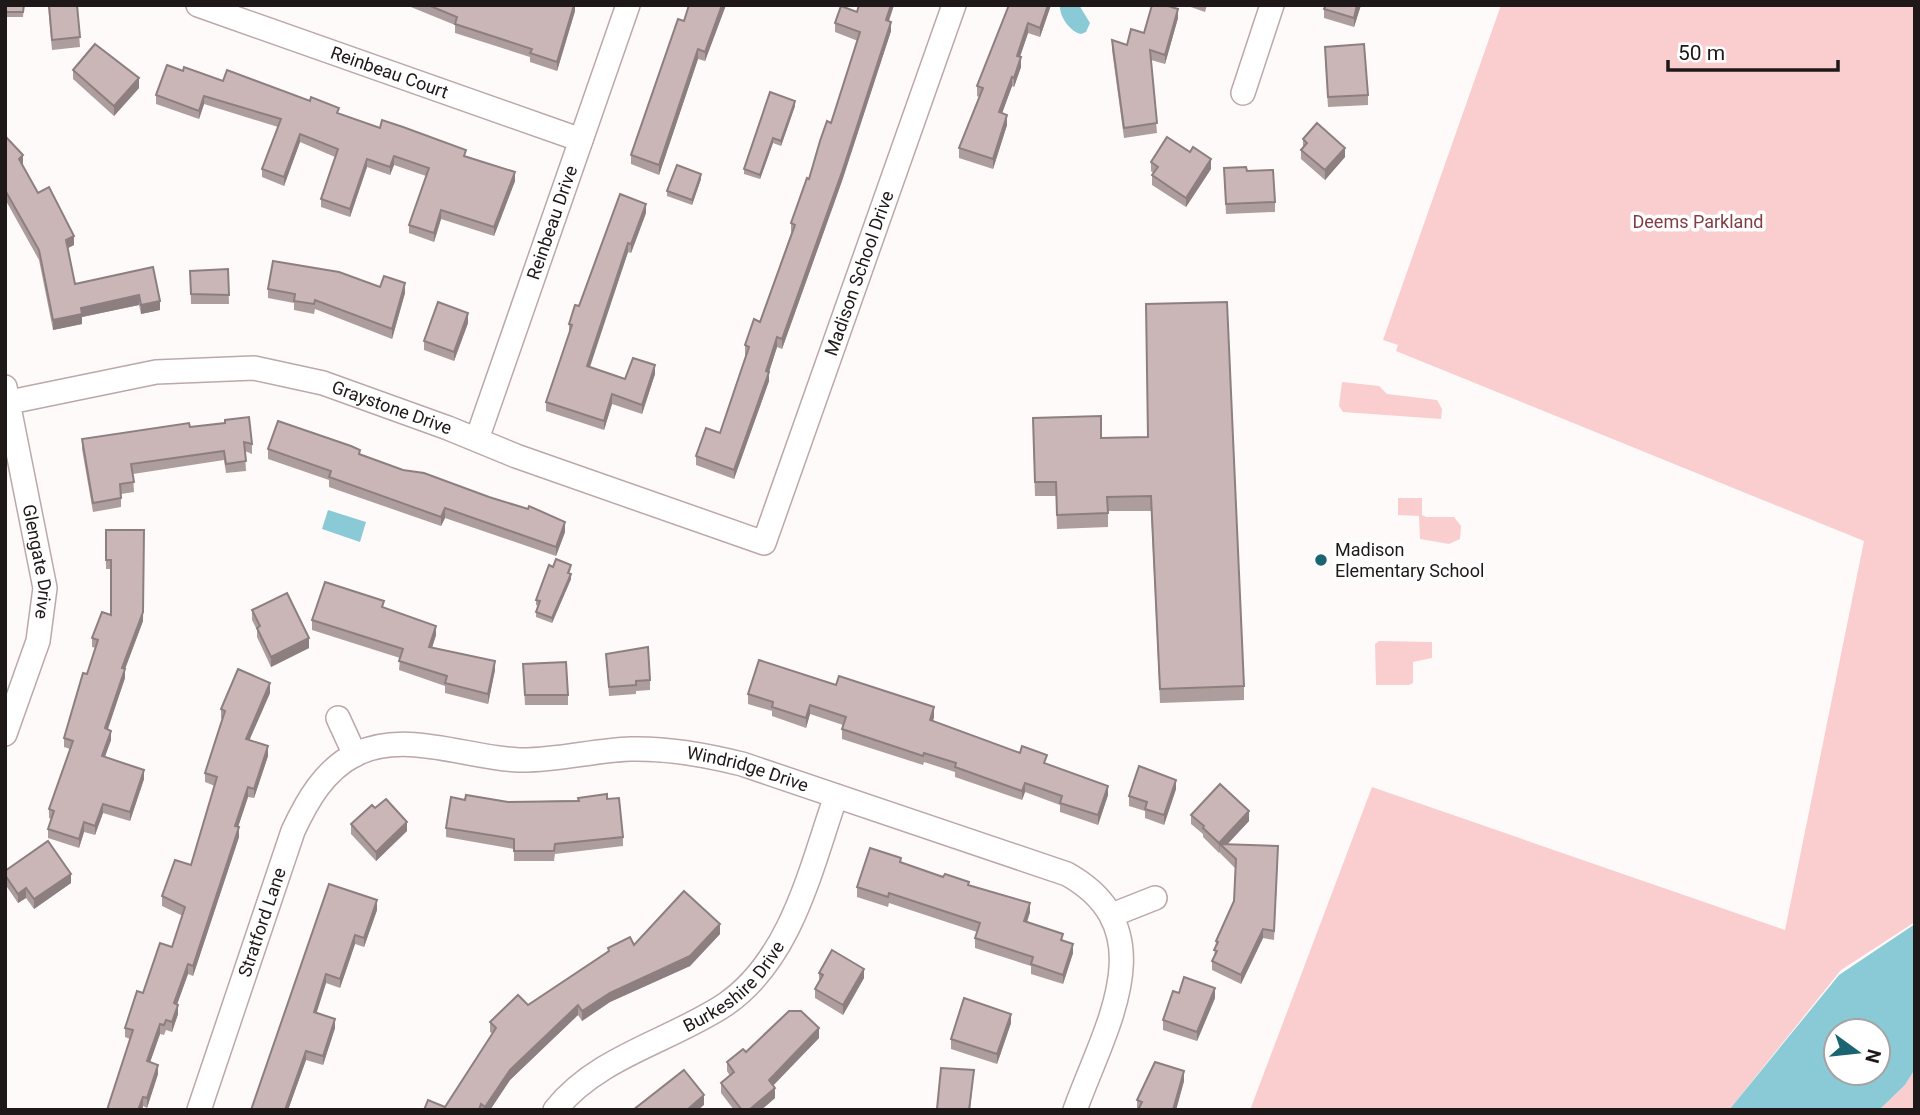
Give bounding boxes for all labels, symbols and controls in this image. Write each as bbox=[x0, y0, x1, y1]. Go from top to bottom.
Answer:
scale bar bbox=[1668, 28, 1838, 72]
text: 50 m bbox=[1678, 41, 1725, 65]
street label: Reinbeau Court bbox=[328, 42, 451, 102]
street label: Reinbeau Drive bbox=[522, 163, 581, 282]
street label: Madison School Drive bbox=[820, 188, 898, 359]
park label: Deems Parkland bbox=[1633, 211, 1763, 232]
street label: Graystone Drive bbox=[329, 376, 455, 439]
street label: Glengate Drive bbox=[19, 502, 56, 620]
place label: Madison Elementary School bbox=[1335, 539, 1484, 581]
marker: Madison Elementary School bbox=[1313, 552, 1329, 568]
street label: Windridge Drive bbox=[685, 742, 811, 796]
street label: Stratford Lane bbox=[234, 865, 290, 980]
street label: Burkeshire Drive bbox=[680, 937, 788, 1036]
north arrow bbox=[1822, 1017, 1892, 1087]
text: N bbox=[1860, 1047, 1886, 1066]

